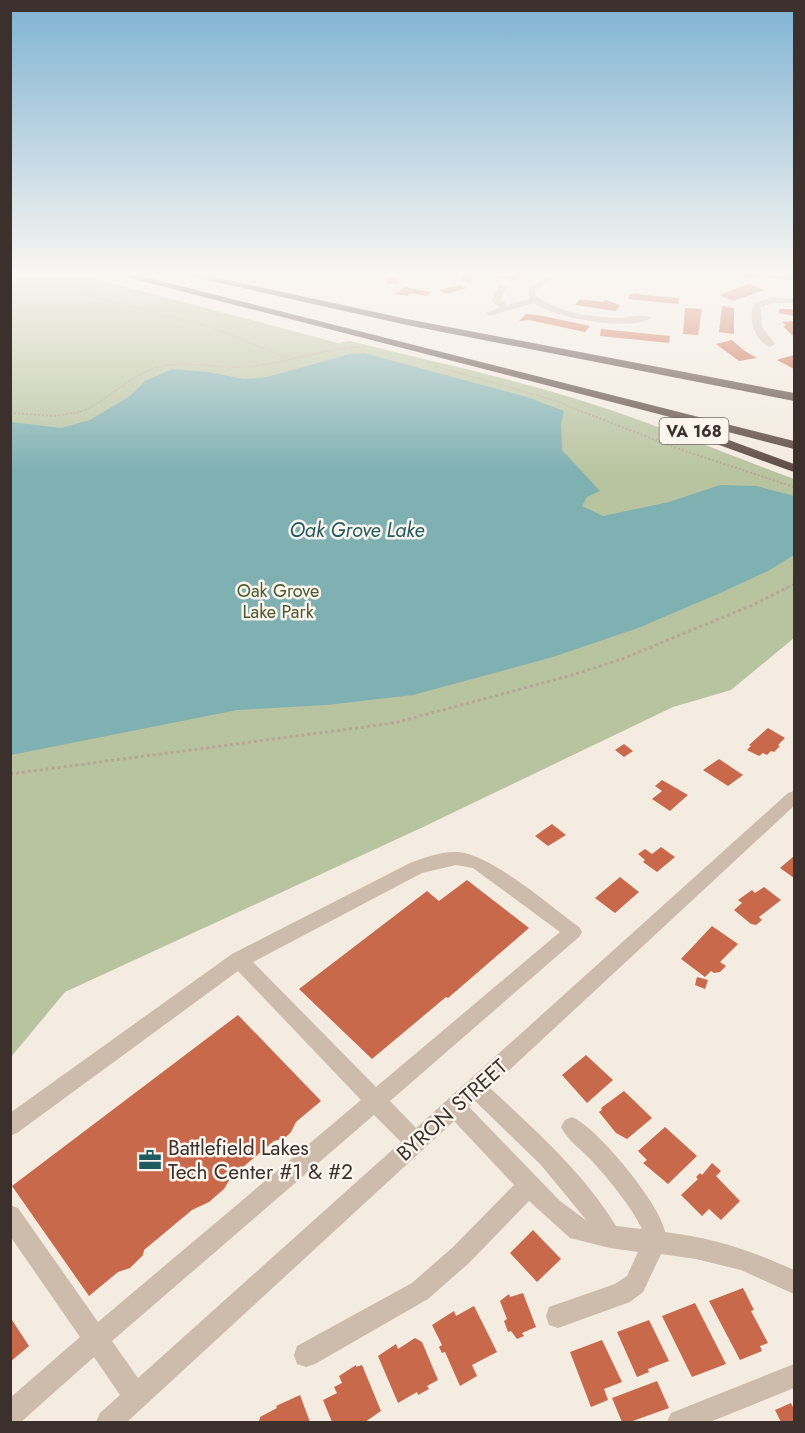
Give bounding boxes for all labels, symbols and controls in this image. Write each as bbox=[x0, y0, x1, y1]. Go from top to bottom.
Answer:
road number: VA 168 bbox=[660, 418, 728, 444]
water label: Oak Grove Lake bbox=[290, 516, 424, 545]
park label: Oak Grove Lake Park bbox=[237, 578, 319, 625]
street label: BYRON STREET bbox=[390, 1052, 514, 1168]
place label: Battlefield Lakes Tech Center #1 & #2 bbox=[168, 1133, 353, 1187]
office icon: Battlefield Lakes Tech Center #1 & #2 bbox=[137, 1147, 163, 1173]

